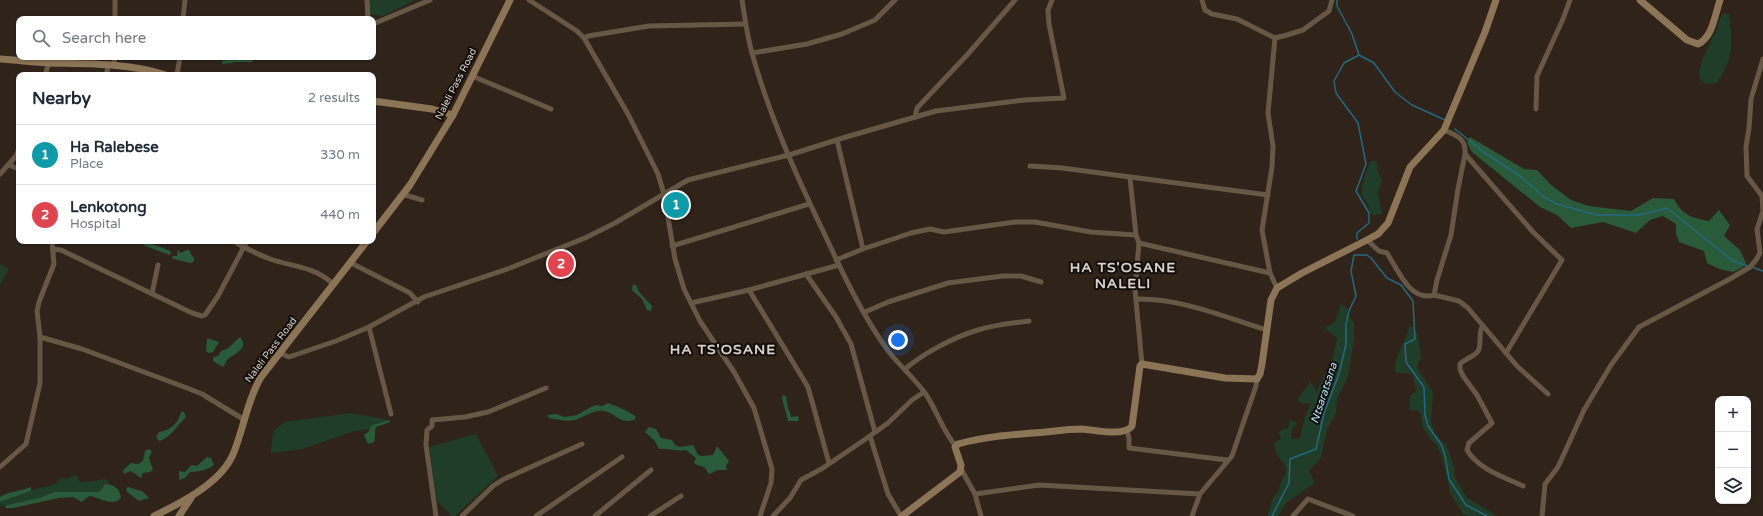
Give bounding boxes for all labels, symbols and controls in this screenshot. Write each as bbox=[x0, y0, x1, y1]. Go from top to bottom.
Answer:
search box bbox=[16, 16, 376, 60]
icon: search bbox=[30, 27, 52, 49]
text: Search here bbox=[62, 29, 146, 47]
street label: Naleli Pass Road bbox=[433, 46, 479, 122]
text: Nearby bbox=[32, 88, 91, 109]
text: 2 results bbox=[308, 90, 360, 106]
text: Ha Ralebese bbox=[70, 138, 159, 156]
text: 1 bbox=[41, 147, 49, 163]
text: 330 m bbox=[320, 147, 360, 163]
text: Place bbox=[70, 156, 103, 172]
pin: 1 bbox=[663, 190, 689, 220]
text: Lenkotong bbox=[70, 198, 147, 216]
text: 2 bbox=[41, 207, 49, 223]
text: 440 m bbox=[320, 207, 360, 223]
text: Hospital bbox=[70, 216, 121, 232]
pin: 2 bbox=[548, 249, 574, 279]
district label: HA TS'OSANE NALELI bbox=[1070, 259, 1176, 292]
street label: Naleli Pass Road bbox=[242, 315, 300, 385]
your location bbox=[888, 330, 908, 350]
district label: HA TS'OSANE bbox=[670, 341, 776, 358]
water label: Ntsaratsana bbox=[1308, 360, 1340, 425]
map controls bbox=[1715, 396, 1751, 504]
button: + bbox=[1715, 396, 1751, 432]
button: − bbox=[1715, 432, 1751, 468]
button: layers bbox=[1715, 468, 1751, 504]

